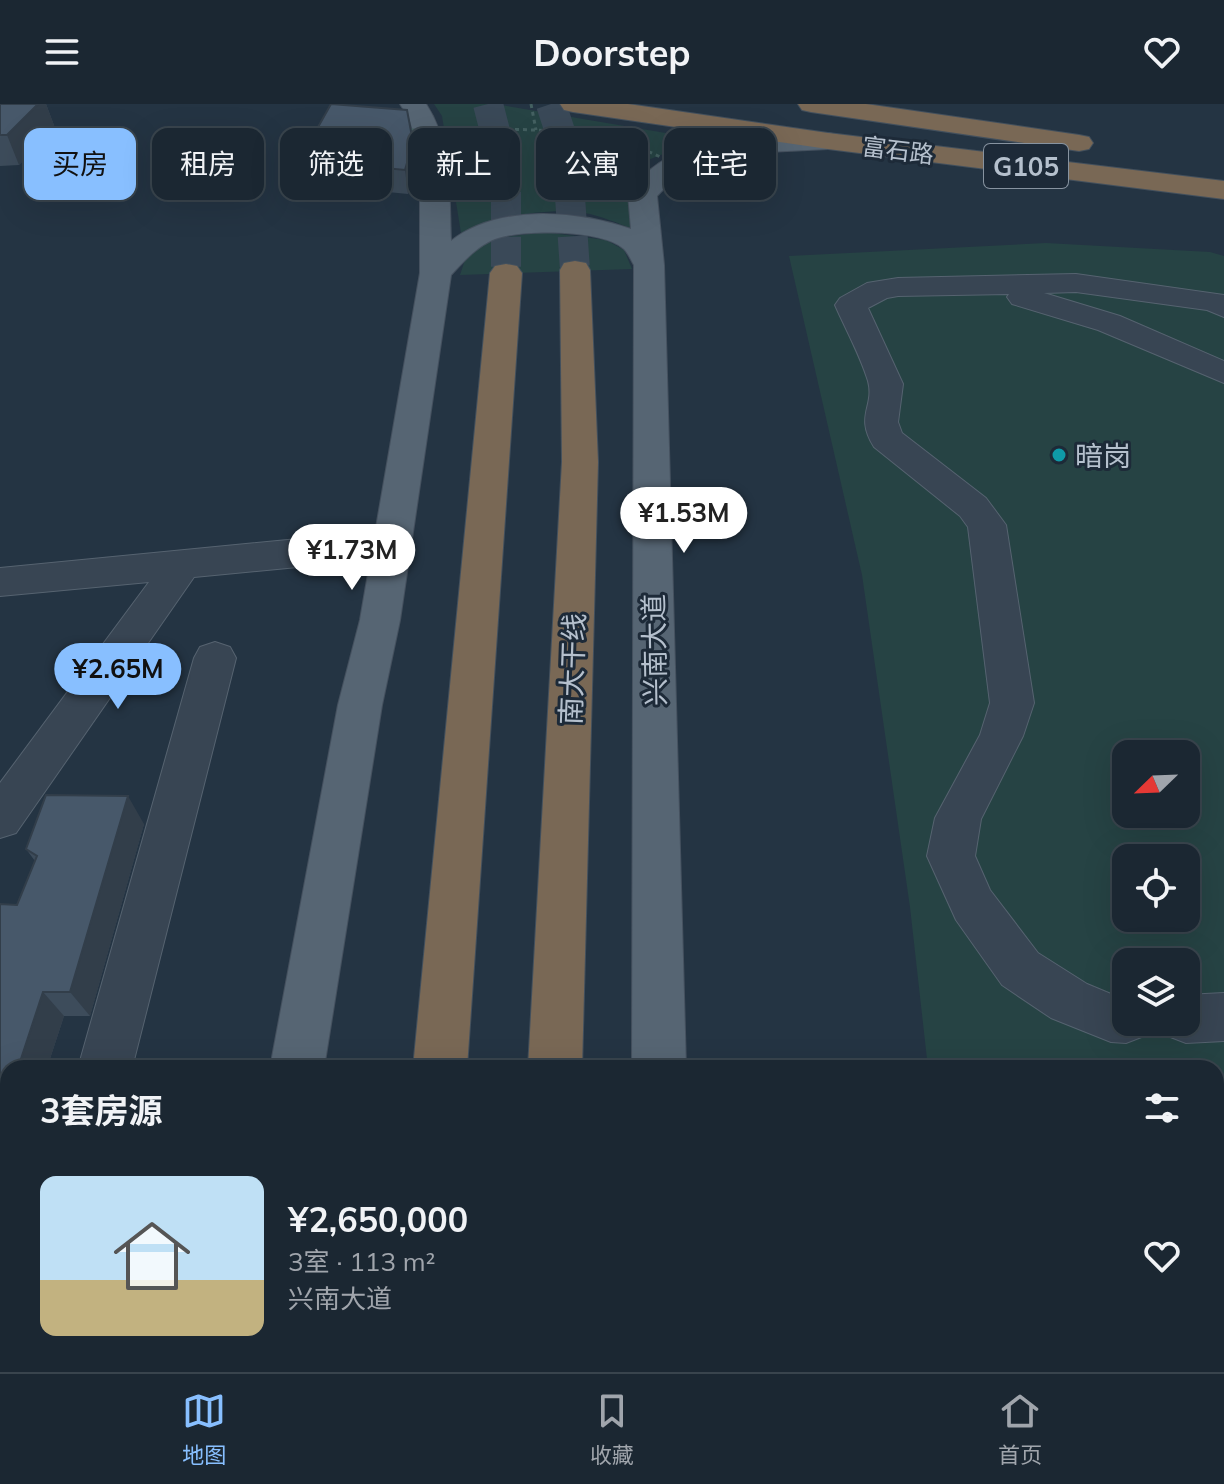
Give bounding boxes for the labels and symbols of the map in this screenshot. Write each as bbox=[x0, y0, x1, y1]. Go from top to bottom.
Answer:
street label: 富石路 bbox=[860, 131, 936, 169]
road number: G105 bbox=[984, 144, 1068, 188]
place label: 暗岗 bbox=[1075, 438, 1131, 473]
marker: 暗岗 bbox=[1050, 446, 1068, 464]
pin: ¥1.53M bbox=[619, 487, 749, 555]
pin: ¥1.73M bbox=[287, 524, 417, 592]
street label: 兴南大道 bbox=[636, 594, 672, 706]
street label: 南大干线 bbox=[553, 612, 591, 726]
pin: ¥2.65M bbox=[53, 643, 183, 711]
north arrow bbox=[1112, 740, 1200, 828]

